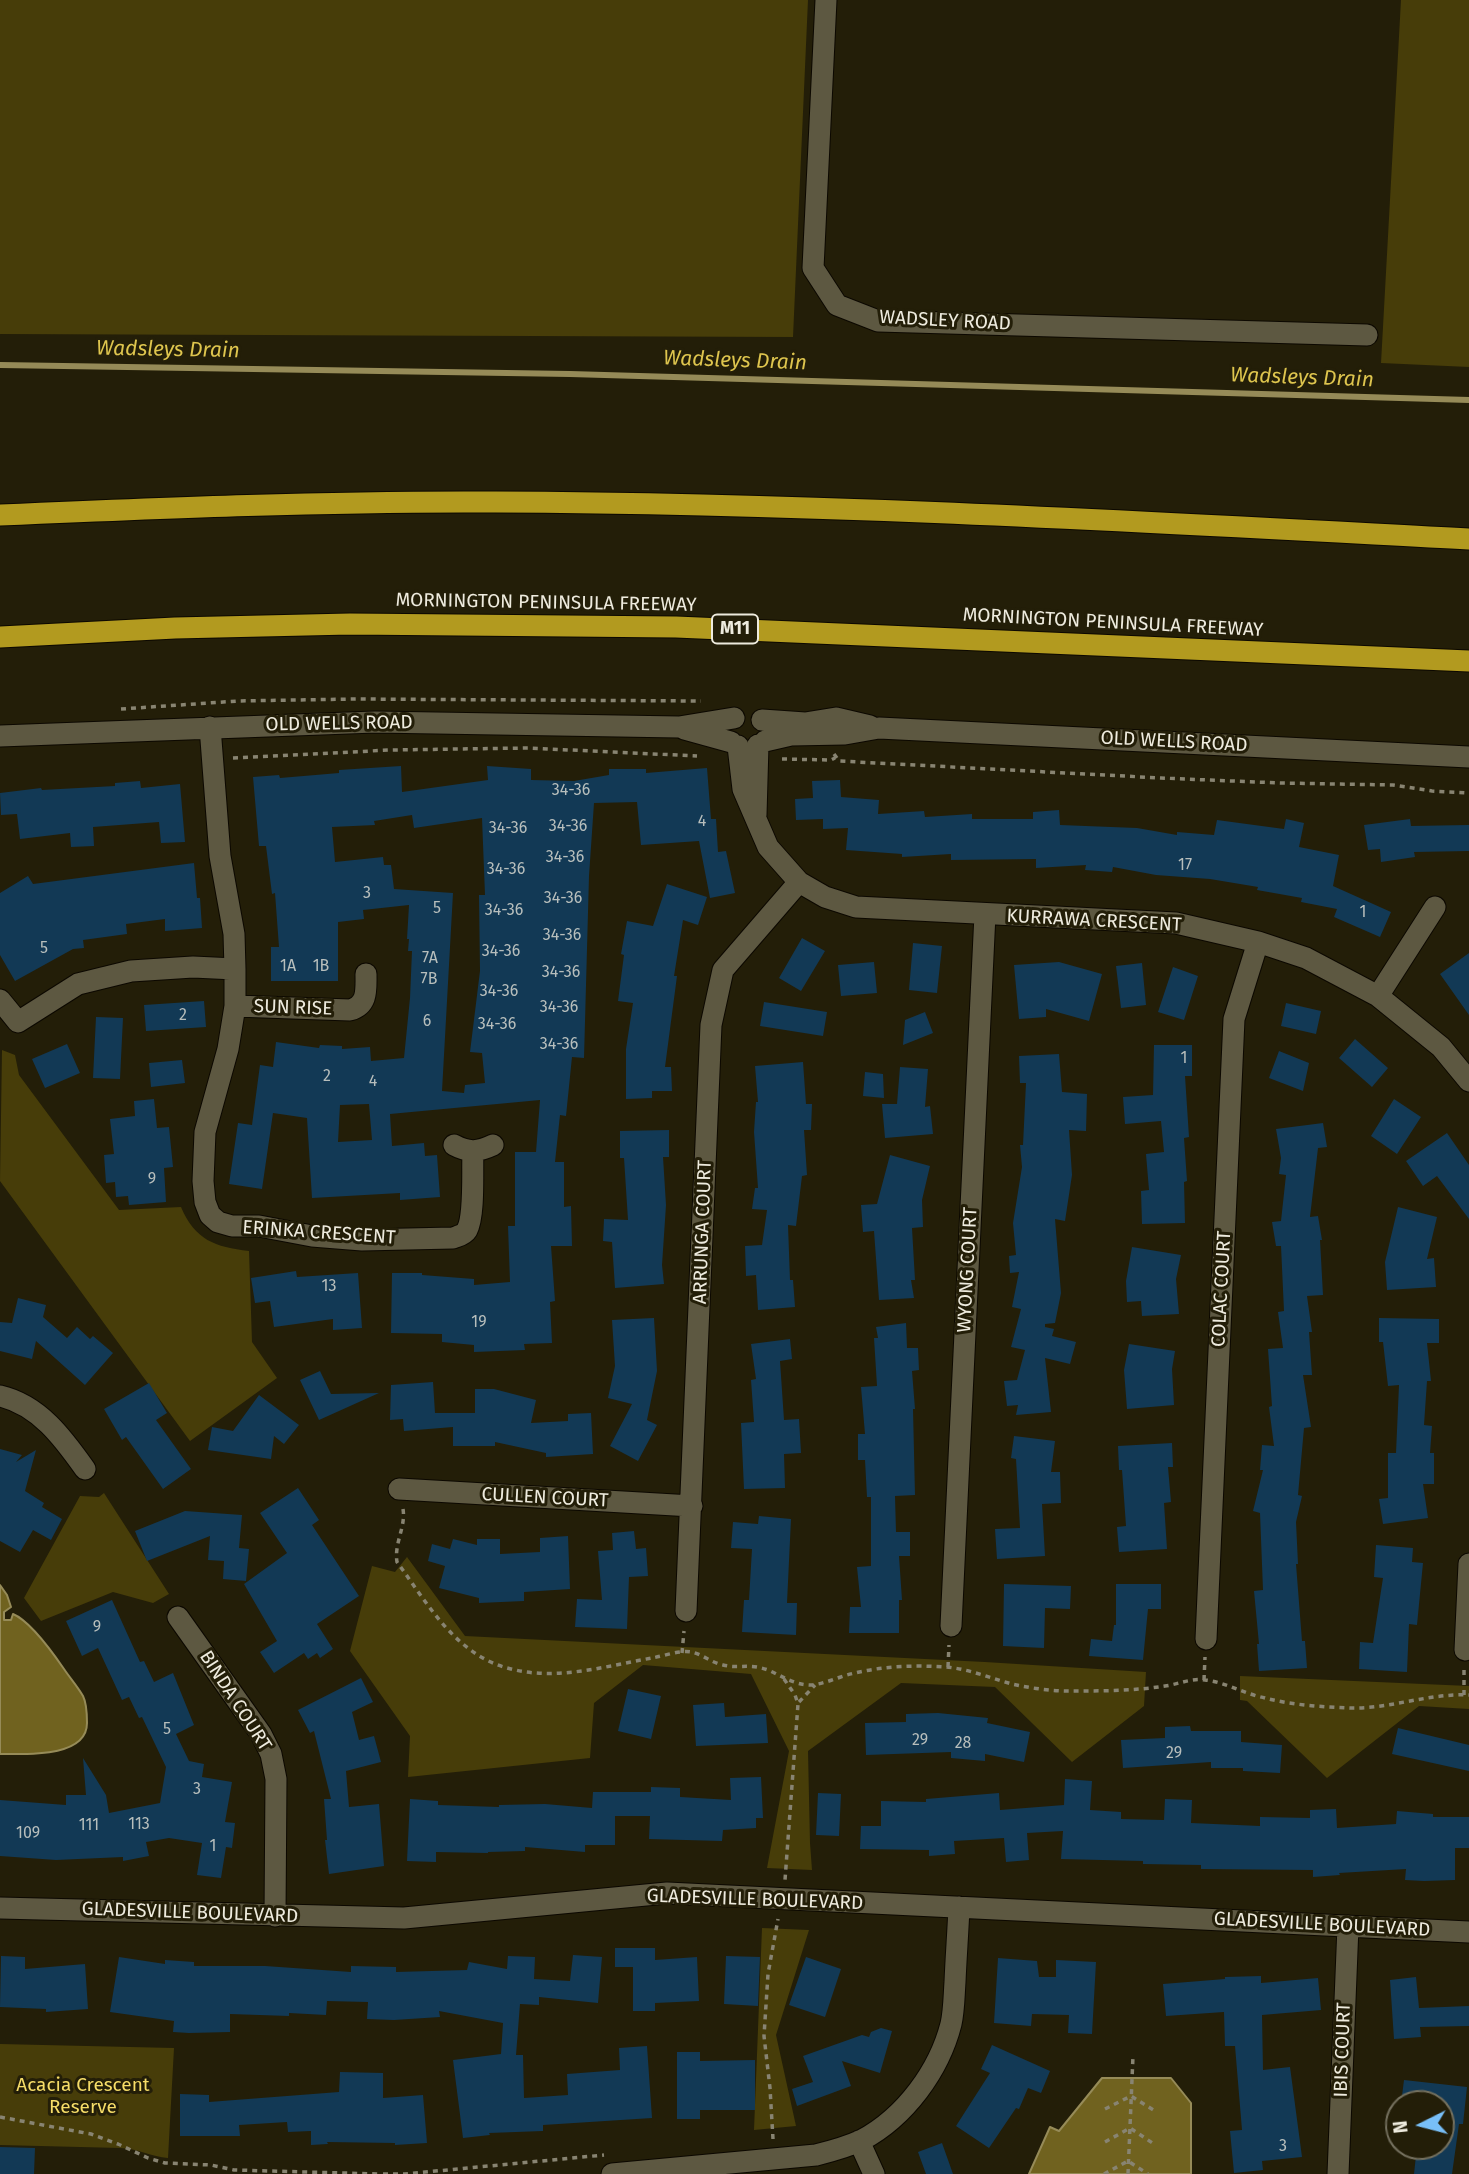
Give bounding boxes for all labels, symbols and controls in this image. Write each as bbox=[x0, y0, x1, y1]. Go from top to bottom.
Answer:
street label: WADSLEY ROAD bbox=[879, 306, 1011, 336]
water label: Wadsleys Drain bbox=[96, 336, 240, 364]
water label: Wadsleys Drain bbox=[663, 346, 807, 376]
water label: Wadsleys Drain bbox=[1230, 363, 1374, 393]
street label: MORNINGTON PENINSULA FREEWAY bbox=[395, 589, 697, 617]
street label: MORNINGTON PENINSULA FREEWAY bbox=[962, 604, 1264, 642]
road number: M11 bbox=[712, 614, 758, 644]
street label: OLD WELLS ROAD bbox=[265, 711, 413, 737]
street label: OLD WELLS ROAD bbox=[1100, 727, 1248, 757]
house number: 34-36 bbox=[552, 781, 590, 801]
house number: 4 bbox=[698, 812, 706, 832]
house number: 34-36 bbox=[549, 817, 587, 837]
house number: 34-36 bbox=[489, 819, 527, 839]
house number: 34-36 bbox=[546, 848, 584, 868]
house number: 17 bbox=[1178, 856, 1192, 876]
house number: 34-36 bbox=[487, 860, 525, 880]
house number: 3 bbox=[363, 884, 371, 904]
house number: 34-36 bbox=[544, 889, 582, 909]
house number: 5 bbox=[433, 899, 441, 919]
house number: 34-36 bbox=[485, 901, 523, 921]
house number: 1 bbox=[1360, 903, 1366, 923]
street label: KURRAWA CRESCENT bbox=[1006, 905, 1182, 937]
house number: 34-36 bbox=[543, 926, 581, 946]
house number: 5 bbox=[40, 939, 48, 959]
house number: 34-36 bbox=[482, 942, 520, 962]
house number: 7A bbox=[422, 949, 438, 969]
house number: 1A bbox=[280, 957, 296, 977]
house number: 1B bbox=[313, 957, 329, 977]
house number: 34-36 bbox=[542, 963, 580, 983]
house number: 7B bbox=[421, 970, 437, 990]
house number: 34-36 bbox=[480, 982, 518, 1002]
street label: SUN RISE bbox=[253, 995, 333, 1021]
house number: 34-36 bbox=[540, 998, 578, 1018]
house number: 2 bbox=[179, 1006, 187, 1026]
house number: 6 bbox=[423, 1012, 431, 1032]
house number: 34-36 bbox=[478, 1015, 516, 1035]
house number: 34-36 bbox=[540, 1035, 578, 1055]
house number: 1 bbox=[1181, 1049, 1187, 1069]
house number: 2 bbox=[323, 1067, 331, 1087]
house number: 4 bbox=[369, 1072, 377, 1092]
street label: ARRUNGA COURT bbox=[689, 1160, 717, 1304]
house number: 9 bbox=[148, 1170, 156, 1190]
street label: WYONG COURT bbox=[953, 1207, 983, 1333]
street label: ERINKA CRESCENT bbox=[242, 1216, 396, 1250]
street label: COLAC COURT bbox=[1208, 1230, 1236, 1348]
house number: 13 bbox=[322, 1277, 336, 1297]
house number: 19 bbox=[471, 1313, 487, 1333]
street label: CULLEN COURT bbox=[481, 1483, 609, 1513]
house number: 9 bbox=[93, 1618, 101, 1638]
street label: BINDA COURT bbox=[194, 1647, 276, 1755]
house number: 5 bbox=[163, 1720, 171, 1740]
house number: 29 bbox=[912, 1731, 928, 1751]
house number: 28 bbox=[955, 1734, 971, 1754]
house number: 29 bbox=[1166, 1744, 1182, 1764]
house number: 3 bbox=[193, 1780, 201, 1800]
house number: 113 bbox=[128, 1815, 150, 1835]
house number: 111 bbox=[79, 1816, 99, 1836]
house number: 109 bbox=[16, 1824, 40, 1844]
house number: 1 bbox=[210, 1837, 216, 1857]
street label: GLADESVILLE BOULEVARD bbox=[646, 1885, 864, 1915]
street label: GLADESVILLE BOULEVARD bbox=[81, 1898, 299, 1928]
street label: GLADESVILLE BOULEVARD bbox=[1213, 1908, 1431, 1942]
street label: IBIS COURT bbox=[1330, 2002, 1356, 2098]
park label: Acacia Crescent Reserve bbox=[16, 2075, 150, 2119]
north arrow bbox=[1385, 2090, 1455, 2160]
text: N bbox=[1389, 2120, 1413, 2135]
house number: 3 bbox=[1279, 2137, 1287, 2157]

